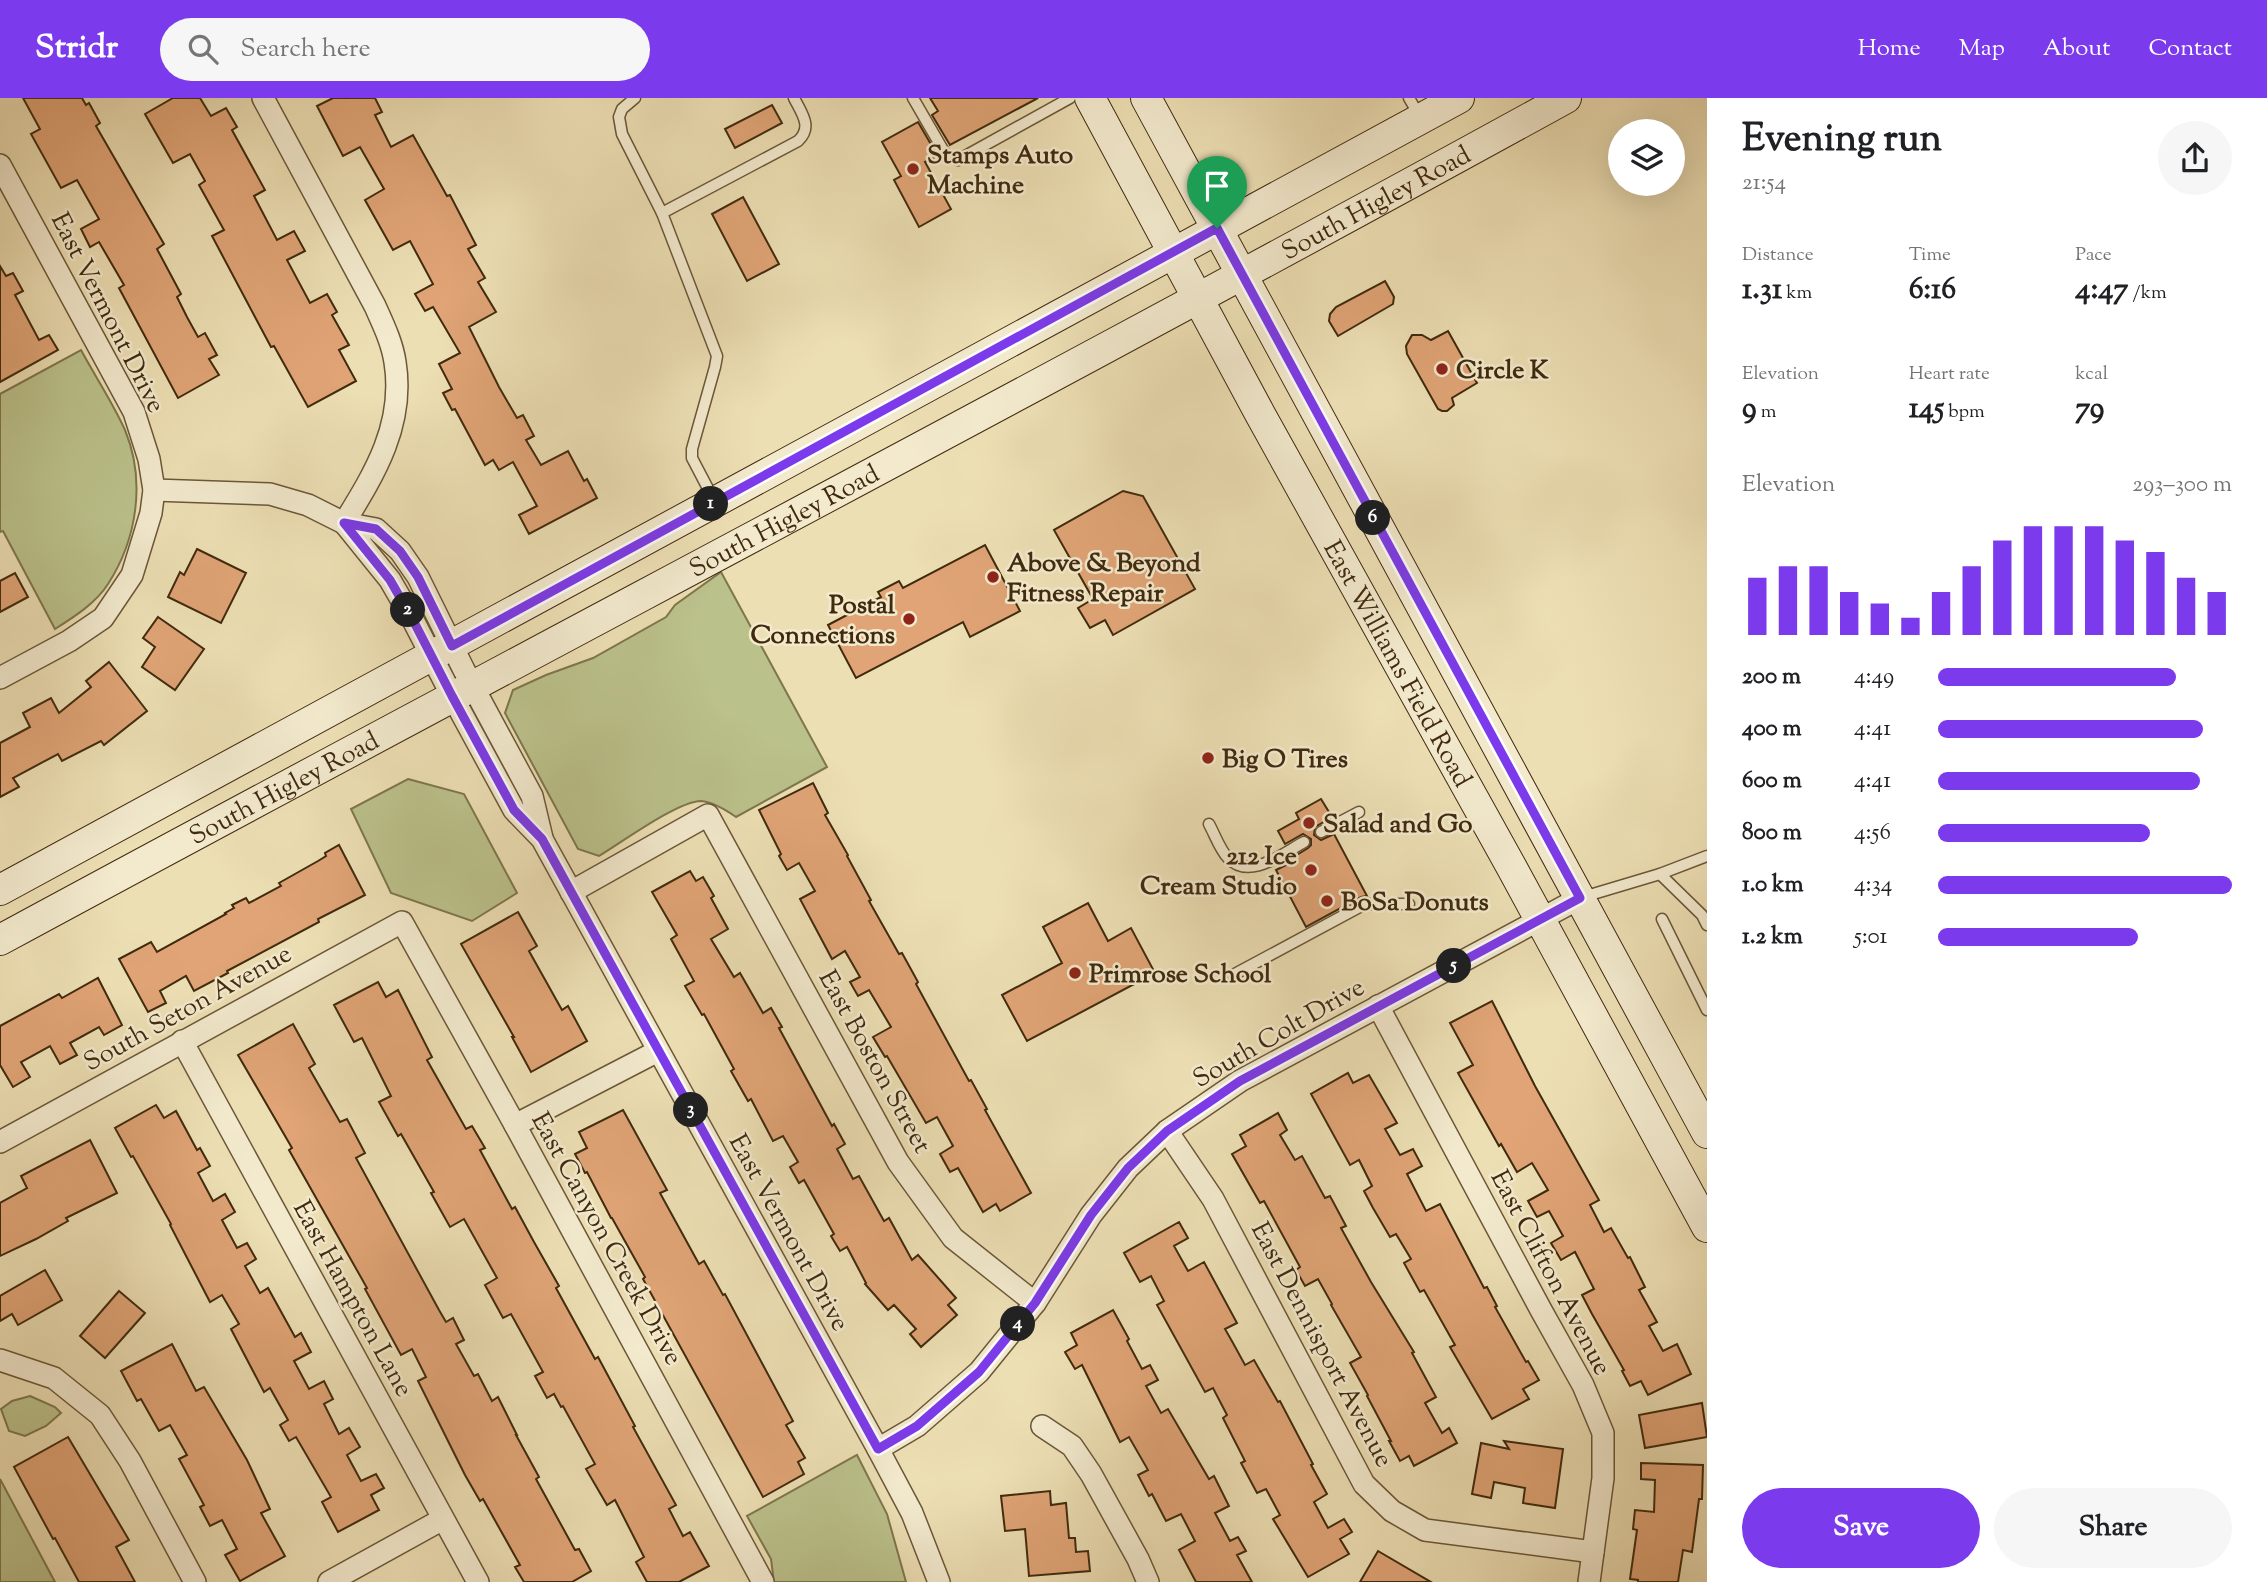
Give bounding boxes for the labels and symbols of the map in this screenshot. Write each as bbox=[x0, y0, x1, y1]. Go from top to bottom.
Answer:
place label: Stamps Auto Machine bbox=[927, 138, 1073, 205]
street label: South Higley Road bbox=[1275, 138, 1478, 271]
pin bbox=[1187, 156, 1247, 228]
marker: Stamps Auto Machine bbox=[905, 161, 921, 177]
street label: East Vermont Drive bbox=[40, 207, 173, 420]
place label: Circle K bbox=[1456, 353, 1549, 390]
marker: Circle K bbox=[1434, 361, 1450, 377]
street label: South Higley Road bbox=[683, 456, 887, 588]
pin: 1 bbox=[694, 486, 728, 522]
pin: 6 bbox=[1356, 500, 1390, 536]
street label: East Williams Field Road bbox=[1313, 534, 1480, 795]
place label: Above & Beyond Fitness Repair bbox=[1007, 546, 1201, 613]
marker: Above & Beyond Fitness Repair bbox=[985, 569, 1001, 585]
place label: Postal Connections bbox=[750, 588, 896, 655]
pin: 2 bbox=[390, 592, 426, 628]
marker: Postal Connections bbox=[901, 611, 917, 627]
street label: South Higley Road bbox=[183, 723, 387, 856]
place label: Big O Tires bbox=[1222, 742, 1348, 779]
marker: Big O Tires bbox=[1200, 750, 1216, 766]
place label: Salad and Go bbox=[1323, 807, 1472, 844]
marker: Salad and Go bbox=[1301, 815, 1317, 831]
place label: 212 Ice Cream Studio bbox=[1140, 839, 1297, 906]
marker: 212 Ice Cream Studio bbox=[1303, 862, 1319, 878]
place label: BoSa Donuts bbox=[1341, 885, 1489, 922]
marker: BoSa Donuts bbox=[1319, 893, 1335, 909]
street label: South Seton Avenue bbox=[77, 937, 299, 1082]
pin: 5 bbox=[1436, 948, 1472, 984]
place label: Primrose School bbox=[1089, 957, 1272, 994]
street label: East Boston Street bbox=[808, 964, 940, 1161]
marker: Primrose School bbox=[1067, 965, 1083, 981]
street label: South Colt Drive bbox=[1187, 970, 1372, 1098]
pin: 3 bbox=[674, 1093, 708, 1128]
street label: East Canyon Creek Drive bbox=[521, 1106, 691, 1372]
street label: East Vermont Drive bbox=[718, 1128, 857, 1338]
street label: East Clifton Avenue bbox=[1480, 1164, 1620, 1382]
street label: East Hampton Lane bbox=[282, 1194, 421, 1404]
street label: East Dennisport Avenue bbox=[1240, 1216, 1401, 1474]
pin: 4 bbox=[1000, 1306, 1036, 1342]

